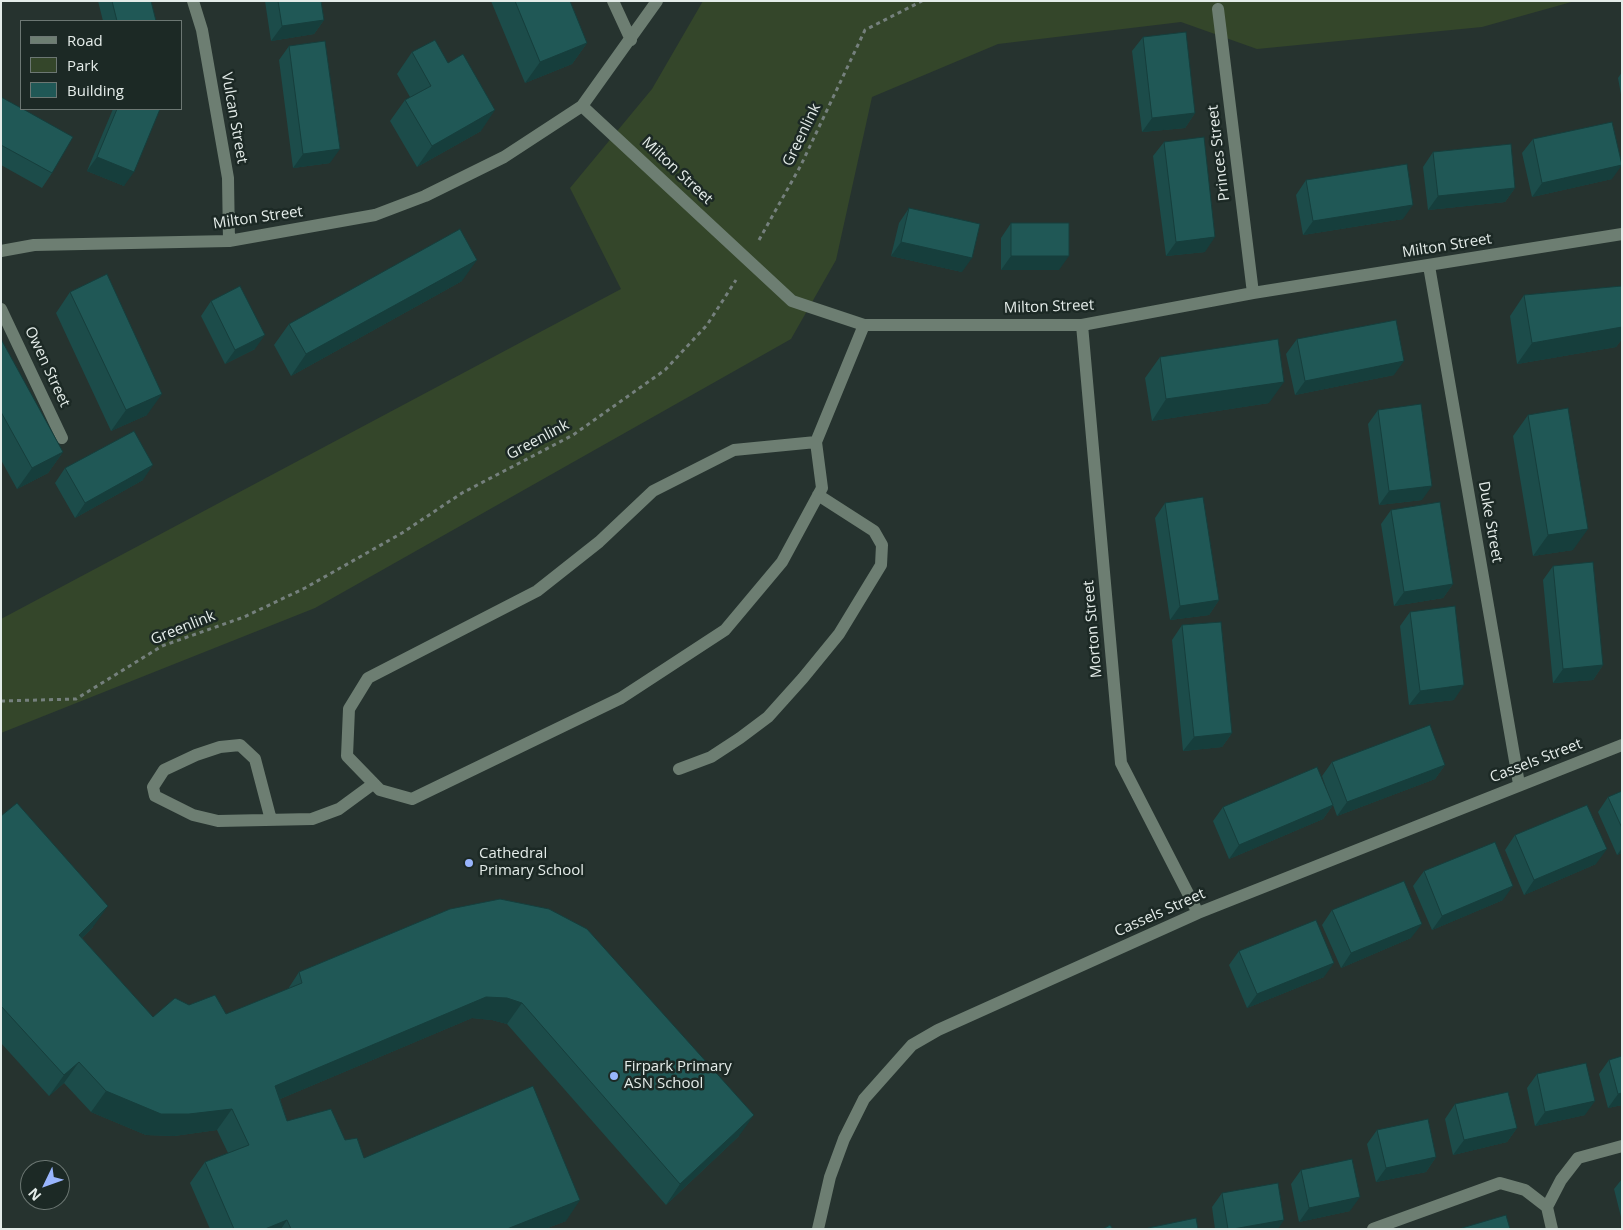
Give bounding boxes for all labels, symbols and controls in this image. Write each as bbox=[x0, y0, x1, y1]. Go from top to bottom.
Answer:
legend bbox=[20, 20, 182, 110]
text: Road bbox=[67, 30, 103, 50]
text: Park bbox=[67, 55, 98, 75]
street label: Vulcan Street bbox=[217, 71, 251, 165]
text: Building bbox=[67, 80, 124, 100]
street label: Greenlink bbox=[779, 101, 825, 169]
street label: Princes Street bbox=[1204, 104, 1234, 202]
street label: Milton Street bbox=[638, 134, 716, 208]
street label: Milton Street bbox=[212, 203, 304, 233]
street label: Milton Street bbox=[1401, 230, 1493, 262]
street label: Milton Street bbox=[1004, 296, 1094, 318]
street label: Owen Street bbox=[21, 324, 73, 410]
street label: Greenlink bbox=[504, 416, 572, 464]
street label: Duke Street bbox=[1474, 480, 1506, 564]
street label: Morton Street bbox=[1080, 579, 1106, 679]
street label: Greenlink bbox=[148, 607, 218, 649]
street label: Cassels Street bbox=[1487, 735, 1585, 787]
place label: Cathedral Primary School bbox=[479, 845, 584, 880]
marker: Cathedral Primary School bbox=[463, 857, 475, 869]
street label: Cassels Street bbox=[1112, 885, 1208, 941]
place label: Firpark Primary ASN School bbox=[624, 1058, 732, 1093]
marker: Firpark Primary ASN School bbox=[608, 1070, 620, 1082]
north arrow bbox=[20, 1160, 70, 1210]
text: N bbox=[23, 1184, 45, 1205]

